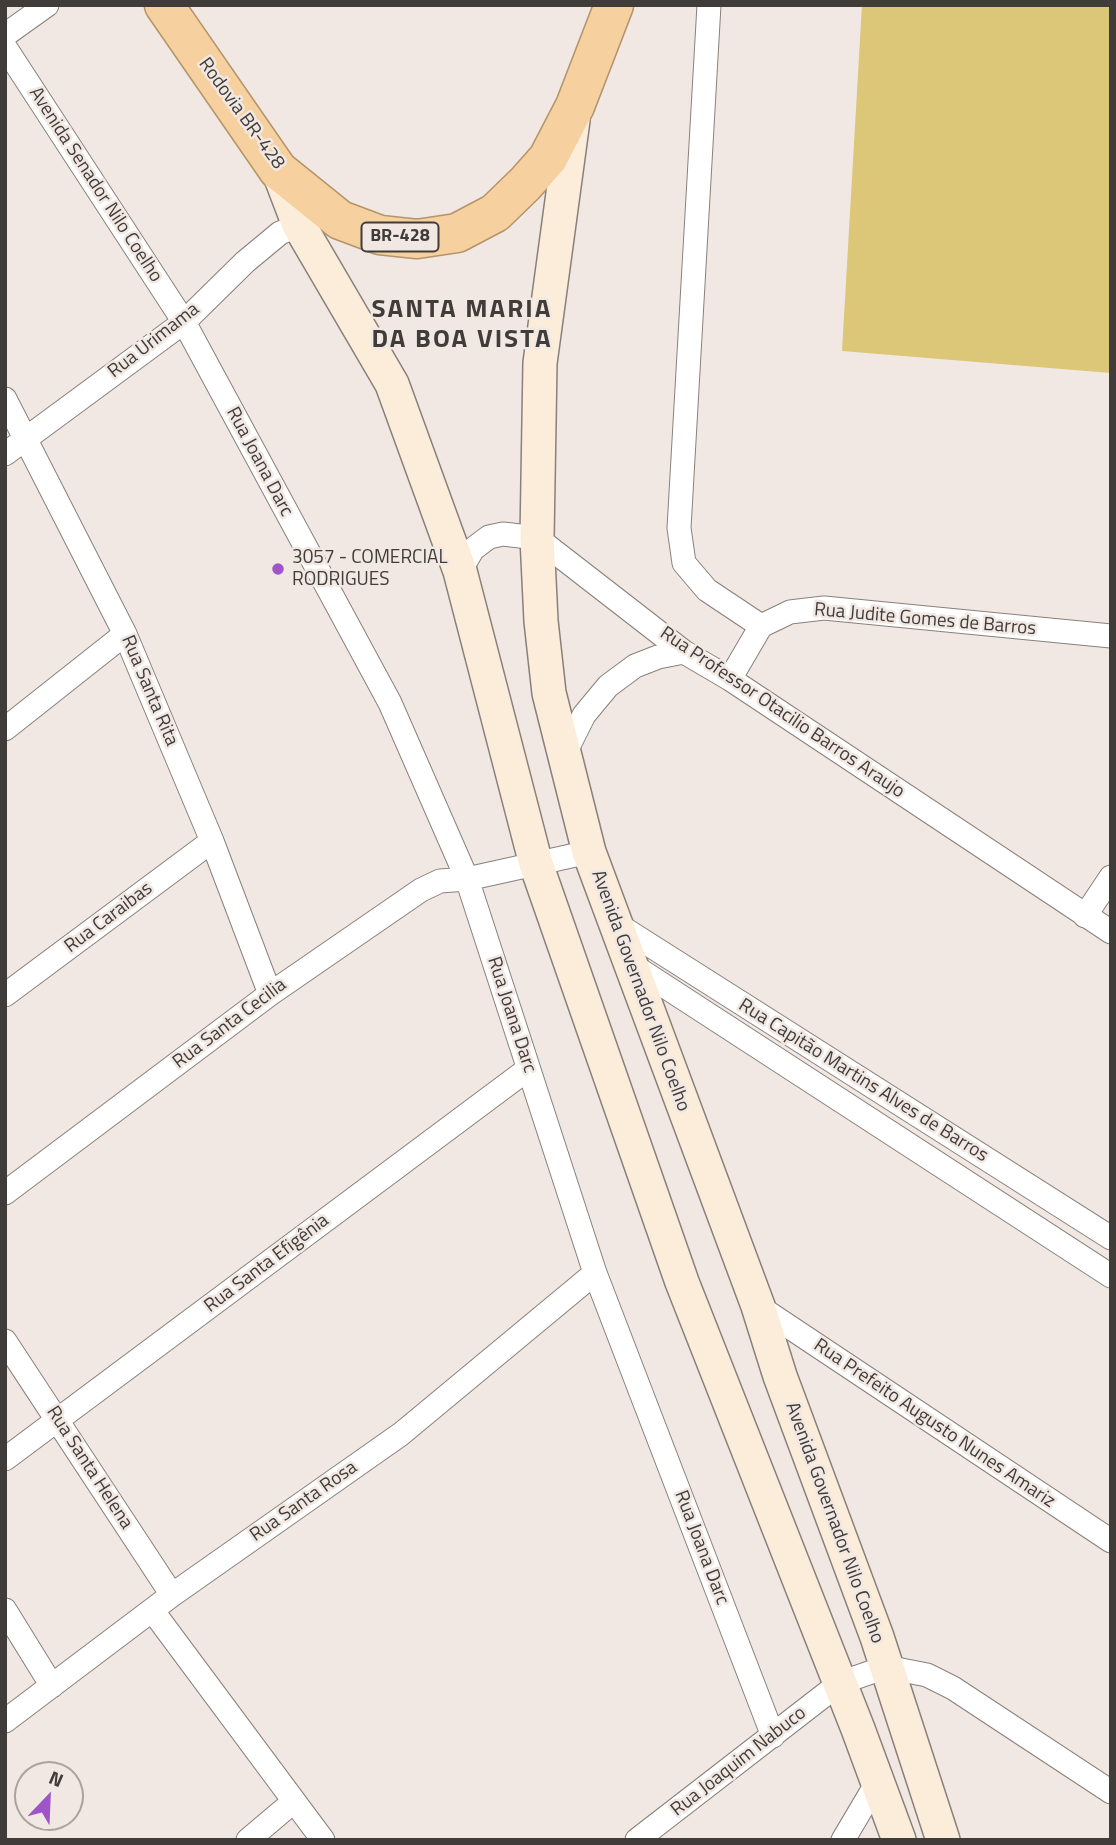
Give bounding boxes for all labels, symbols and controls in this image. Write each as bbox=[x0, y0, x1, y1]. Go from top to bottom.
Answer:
street label: Rodovia BR-428 bbox=[193, 54, 289, 174]
street label: Avenida Senador Nilo Coelho bbox=[23, 83, 167, 287]
road number: BR-428 bbox=[362, 222, 438, 251]
district label: SANTA MARIA DA BOA VISTA bbox=[373, 295, 551, 356]
street label: Rua Urimama bbox=[104, 298, 204, 384]
street label: Rua Joana Darc bbox=[221, 403, 297, 521]
place label: 3057 - COMERCIAL RODRIGUES bbox=[292, 547, 448, 591]
marker: 3057 - COMERCIAL RODRIGUES bbox=[270, 561, 286, 577]
street label: Rua Judite Gomes de Barros bbox=[813, 599, 1037, 641]
street label: Rua Professor Otacilio Barros Araujo bbox=[655, 622, 909, 804]
street label: Rua Santa Rita bbox=[115, 632, 183, 750]
street label: Avenida Governador Nilo Coelho bbox=[586, 867, 694, 1115]
street label: Rua Caraibas bbox=[61, 878, 157, 958]
street label: Rua Joana Darc bbox=[482, 954, 540, 1076]
street label: Rua Santa Cecilia bbox=[169, 974, 291, 1074]
street label: Rua Capitão Martins Alves de Barros bbox=[734, 994, 992, 1168]
street label: Rua Santa Efigênia bbox=[200, 1210, 334, 1318]
street label: Rua Prefeito Augusto Nunes Amariz bbox=[809, 1335, 1059, 1513]
street label: Avenida Governador Nilo Coelho bbox=[780, 1399, 888, 1647]
street label: Rua Santa Helena bbox=[41, 1402, 137, 1534]
street label: Rua Santa Rosa bbox=[246, 1457, 362, 1547]
street label: Rua Joana Darc bbox=[669, 1488, 733, 1608]
street label: Rua Joaquim Nabuco bbox=[667, 1702, 811, 1822]
north arrow bbox=[14, 1761, 84, 1831]
text: N bbox=[45, 1762, 68, 1794]

